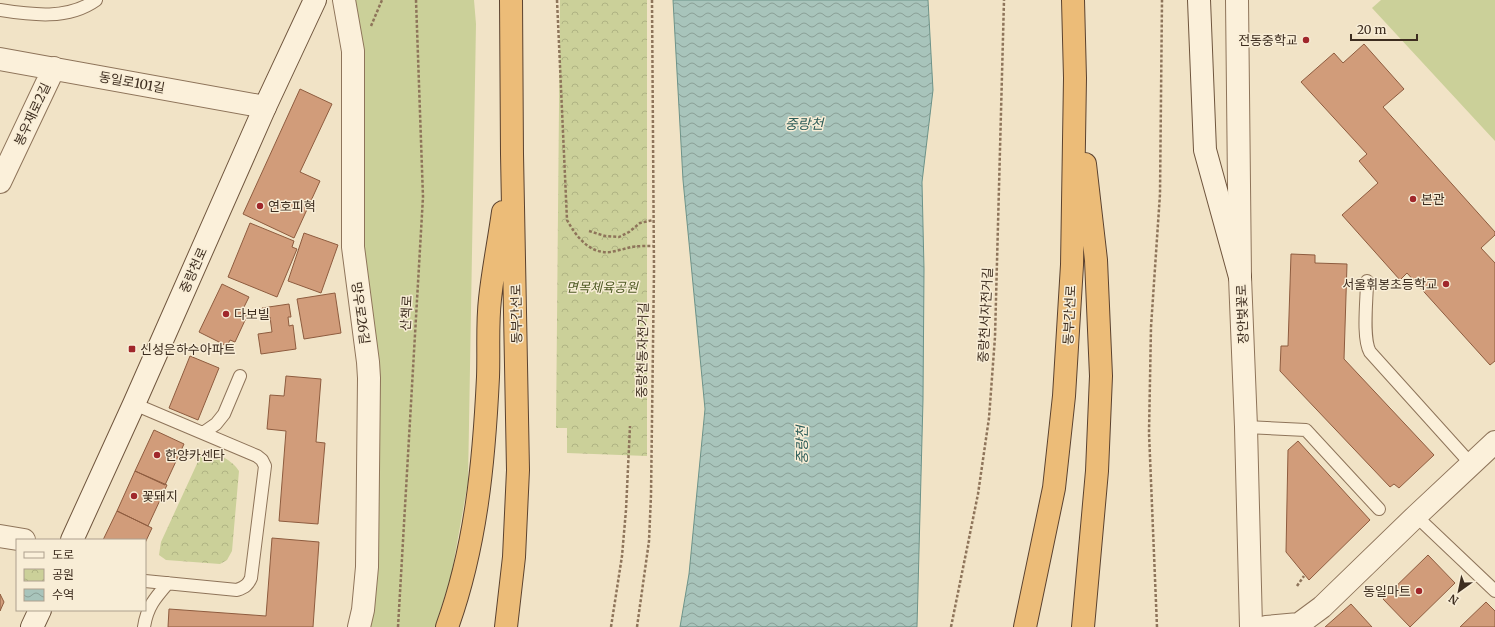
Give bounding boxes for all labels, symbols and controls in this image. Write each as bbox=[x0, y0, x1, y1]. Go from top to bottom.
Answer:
scale bar bbox=[1351, 16, 1417, 42]
text: 20 m bbox=[1357, 22, 1386, 37]
place label: 전동중학교 bbox=[1238, 32, 1298, 49]
marker: 전동중학교 bbox=[1301, 35, 1311, 45]
street label: 동일로101길 bbox=[97, 68, 166, 97]
street label: 봉우재로2길 bbox=[10, 80, 54, 148]
water label: 중랑천 bbox=[785, 115, 824, 133]
place label: 본관 bbox=[1421, 191, 1445, 208]
marker: 본관 bbox=[1408, 194, 1418, 204]
place label: 연호피혁 bbox=[268, 198, 316, 215]
marker: 연호피혁 bbox=[255, 201, 265, 211]
street label: 중랑천로 bbox=[176, 245, 211, 296]
street label: 중랑천서자전거길 bbox=[975, 267, 996, 363]
place label: 서울휘봉초등학교 bbox=[1342, 276, 1438, 293]
park label: 면목체육공원 bbox=[566, 279, 639, 296]
marker: 서울휘봉초등학교 bbox=[1441, 279, 1451, 289]
street label: 망우로26길 bbox=[348, 281, 373, 346]
street label: 동부간선로 bbox=[507, 284, 526, 344]
street label: 장안벚꽃로 bbox=[1233, 284, 1252, 344]
street label: 동부간선로 bbox=[1059, 285, 1080, 345]
street label: 산책로 bbox=[397, 295, 416, 331]
street label: 중랑천동자전거길 bbox=[633, 302, 652, 398]
place label: 다보빌 bbox=[234, 306, 270, 323]
marker: 다보빌 bbox=[221, 309, 231, 319]
place label: 신성은하수아파트 bbox=[140, 341, 236, 358]
marker: 신성은하수아파트 bbox=[127, 344, 137, 354]
water label: 중랑천 bbox=[793, 425, 811, 464]
place label: 한양카센타 bbox=[165, 447, 225, 464]
marker: 한양카센타 bbox=[152, 450, 162, 460]
place label: 꽃돼지 bbox=[142, 488, 178, 505]
marker: 꽃돼지 bbox=[129, 491, 139, 501]
legend bbox=[16, 539, 146, 611]
text: 도로 bbox=[52, 547, 74, 562]
text: 공원 bbox=[52, 567, 74, 582]
north arrow bbox=[1439, 571, 1479, 611]
place label: 동일마트 bbox=[1363, 583, 1411, 600]
marker: 동일마트 bbox=[1414, 586, 1424, 596]
text: 수역 bbox=[52, 587, 74, 602]
text: N bbox=[1446, 591, 1461, 608]

